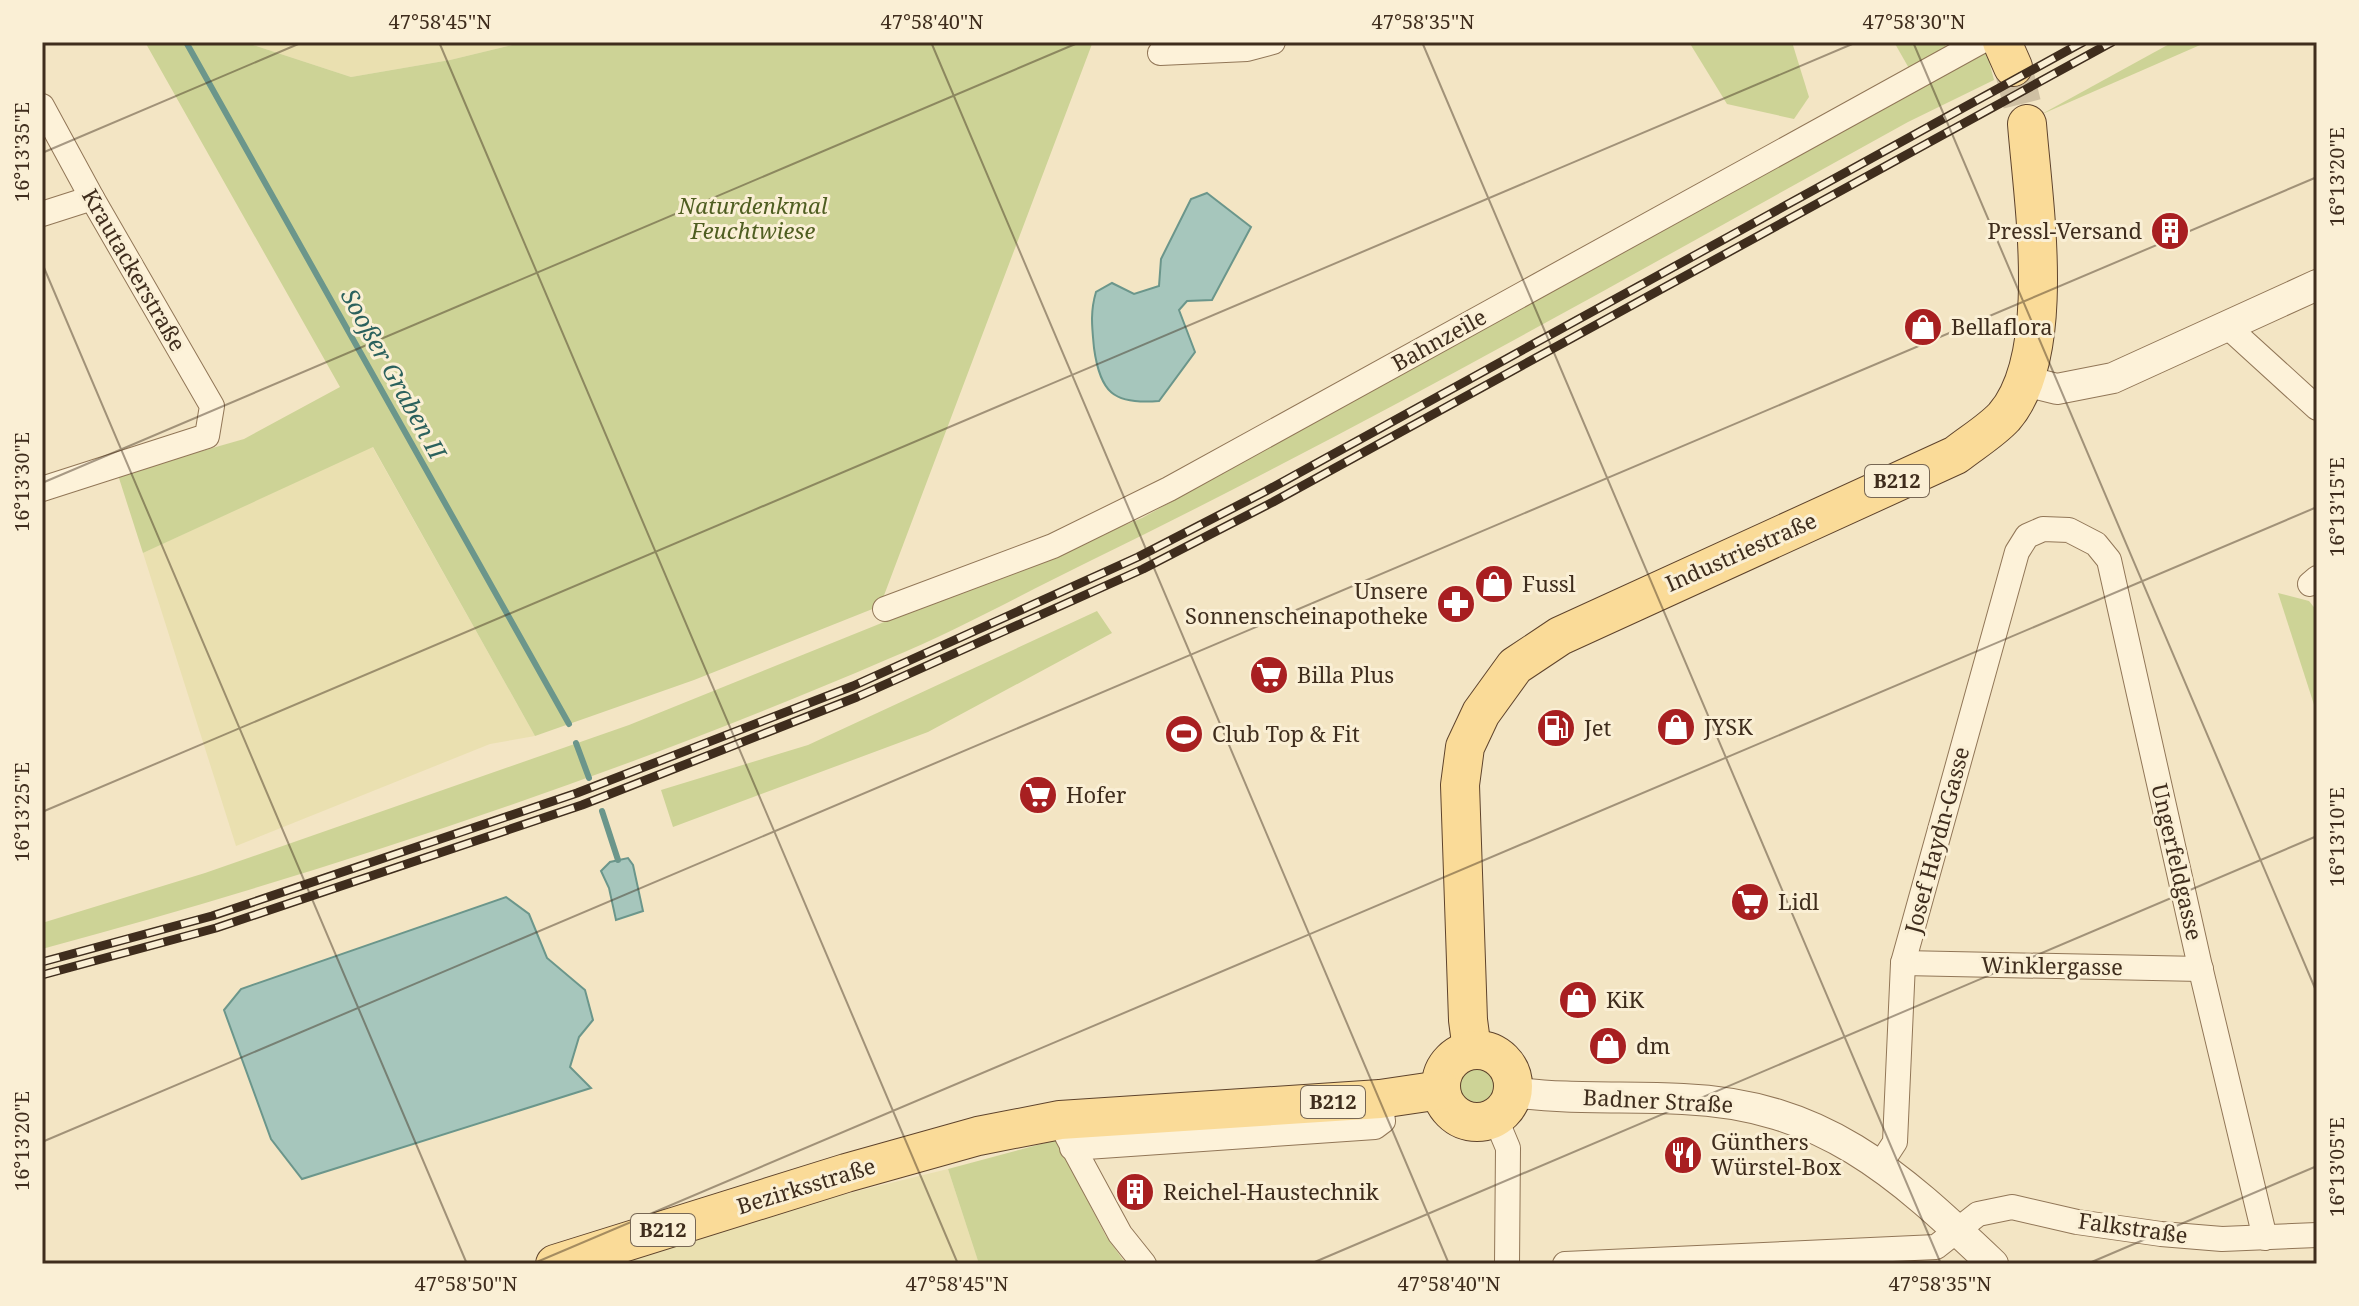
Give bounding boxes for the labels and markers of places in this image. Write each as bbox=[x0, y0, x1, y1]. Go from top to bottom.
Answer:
building icon: Pressl-Versand bbox=[2149, 210, 2191, 252]
place label: Pressl-Versand bbox=[1987, 215, 2142, 245]
shop icon: Bellaflora bbox=[1902, 306, 1944, 348]
place label: Bellaflora bbox=[1951, 311, 2053, 341]
shop icon: Fussl bbox=[1473, 563, 1515, 605]
place label: Fussl bbox=[1522, 568, 1576, 598]
place label: Unsere Sonnenscheinapotheke bbox=[1185, 575, 1428, 630]
pharmacy icon: Unsere Sonnenscheinapotheke bbox=[1435, 583, 1477, 625]
supermarket icon: Billa Plus bbox=[1248, 654, 1290, 696]
place label: Billa Plus bbox=[1297, 659, 1394, 689]
shop icon: JYSK bbox=[1655, 706, 1697, 748]
fuel station icon: Jet bbox=[1535, 707, 1577, 749]
place label: JYSK bbox=[1703, 711, 1753, 741]
place label: Jet bbox=[1583, 712, 1612, 742]
sports icon: Club Top & Fit bbox=[1163, 713, 1205, 755]
place label: Club Top & Fit bbox=[1212, 718, 1360, 748]
supermarket icon: Hofer bbox=[1017, 774, 1059, 816]
place label: Hofer bbox=[1066, 779, 1127, 809]
supermarket icon: Lidl bbox=[1729, 881, 1771, 923]
place label: Lidl bbox=[1778, 886, 1819, 916]
shop icon: KiK bbox=[1557, 979, 1599, 1021]
place label: KiK bbox=[1606, 984, 1644, 1014]
shop icon: dm bbox=[1587, 1025, 1629, 1067]
place label: dm bbox=[1636, 1030, 1671, 1060]
place label: Günthers Würstel-Box bbox=[1711, 1126, 1842, 1181]
restaurant icon: Günthers Würstel-Box bbox=[1662, 1134, 1704, 1176]
building icon: Reichel-Haustechnik bbox=[1114, 1171, 1156, 1213]
place label: Reichel-Haustechnik bbox=[1163, 1176, 1379, 1206]

